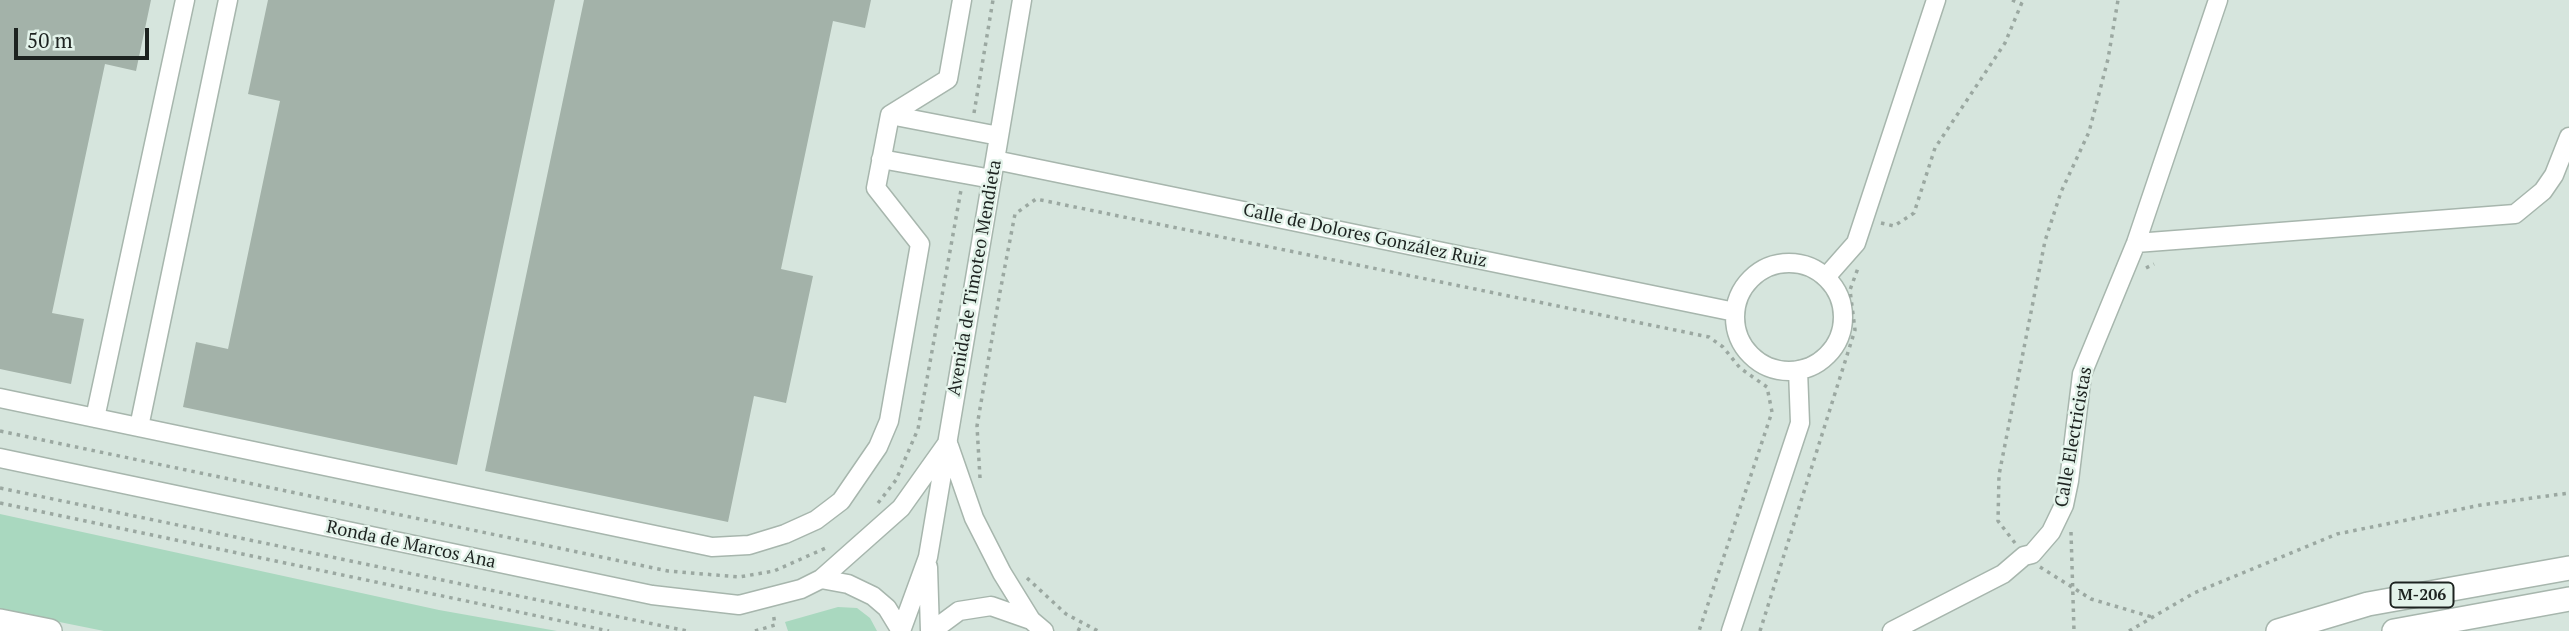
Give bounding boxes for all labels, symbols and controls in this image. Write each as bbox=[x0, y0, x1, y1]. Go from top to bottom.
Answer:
scale bar bbox=[18, 14, 152, 58]
text: 50 m bbox=[27, 26, 73, 54]
street label: Avenida de Timoteo Mendieta bbox=[944, 158, 1006, 398]
street label: Calle de Dolores González Ruiz bbox=[1241, 200, 1489, 272]
street label: Calle Electricistas bbox=[2051, 365, 2097, 509]
street label: Ronda de Marcos Ana bbox=[324, 517, 498, 573]
road number: M-206 bbox=[2390, 582, 2454, 608]

